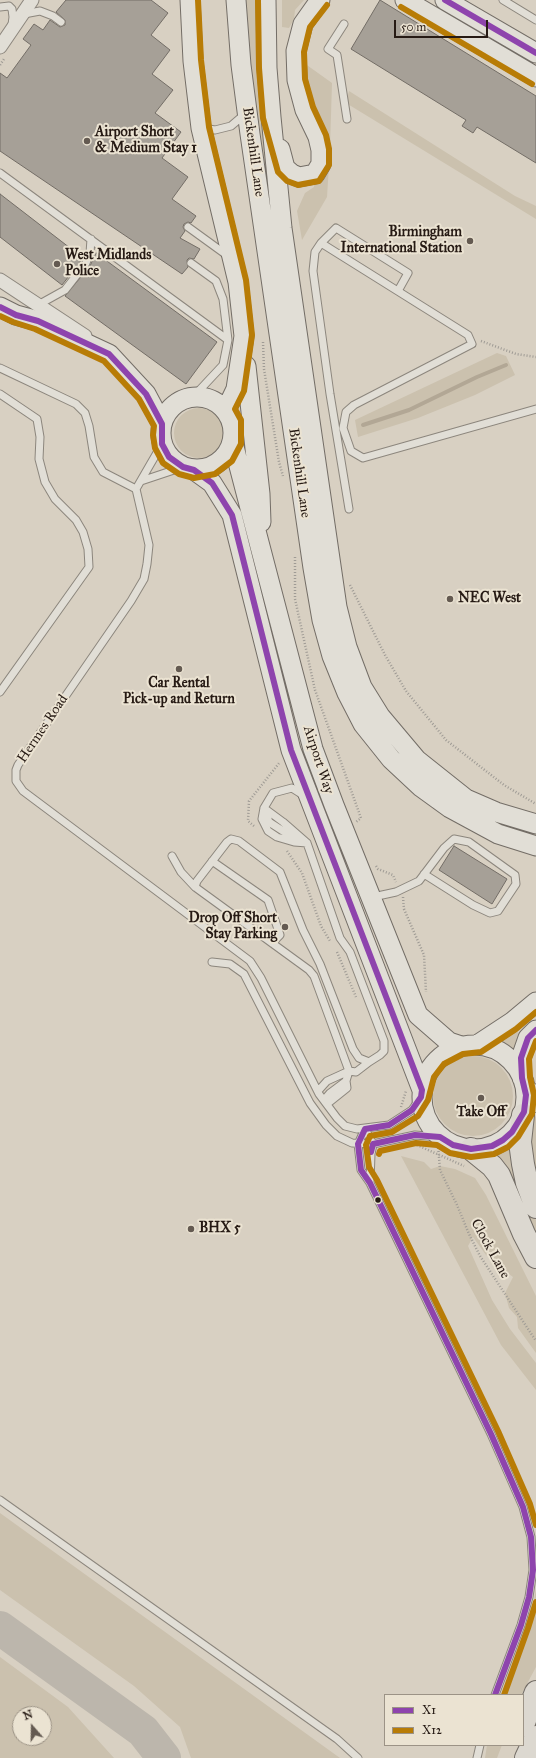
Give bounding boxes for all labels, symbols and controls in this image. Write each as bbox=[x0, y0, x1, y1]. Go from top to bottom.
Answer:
scale bar bbox=[396, 12, 490, 38]
text: 50 m bbox=[401, 20, 426, 34]
street label: Bickenhill Lane bbox=[238, 106, 268, 198]
place label: Airport Short & Medium Stay 1 bbox=[95, 125, 197, 158]
marker: Airport Short & Medium Stay 1 bbox=[82, 136, 92, 146]
place label: Birmingham International Station bbox=[340, 225, 462, 258]
marker: Birmingham International Station bbox=[465, 236, 475, 246]
place label: West Midlands Police bbox=[65, 248, 151, 280]
marker: West Midlands Police bbox=[52, 259, 62, 269]
street label: Bickenhill Lane bbox=[284, 427, 314, 519]
place label: NEC West bbox=[458, 591, 521, 607]
marker: NEC West bbox=[445, 594, 455, 604]
marker: Car Rental Pick-up and Return bbox=[174, 664, 184, 674]
place label: Car Rental Pick-up and Return bbox=[123, 676, 235, 708]
street label: Hermes Road bbox=[14, 692, 72, 766]
street label: Airport Way bbox=[299, 724, 337, 796]
place label: Drop Off Short Stay Parking bbox=[188, 911, 277, 944]
marker: Drop Off Short Stay Parking bbox=[280, 922, 290, 932]
marker: Take Off bbox=[476, 1093, 486, 1103]
place label: Take Off bbox=[457, 1105, 505, 1121]
unlabelled marker bbox=[373, 1195, 383, 1205]
street label: Clock Lane bbox=[467, 1216, 513, 1282]
place label: BHX 5 bbox=[199, 1221, 241, 1237]
marker: BHX 5 bbox=[186, 1224, 196, 1234]
legend bbox=[384, 1694, 524, 1746]
text: X1 bbox=[422, 1703, 436, 1717]
north arrow bbox=[12, 1706, 52, 1746]
text: N bbox=[21, 1707, 35, 1723]
text: X12 bbox=[422, 1723, 442, 1737]

